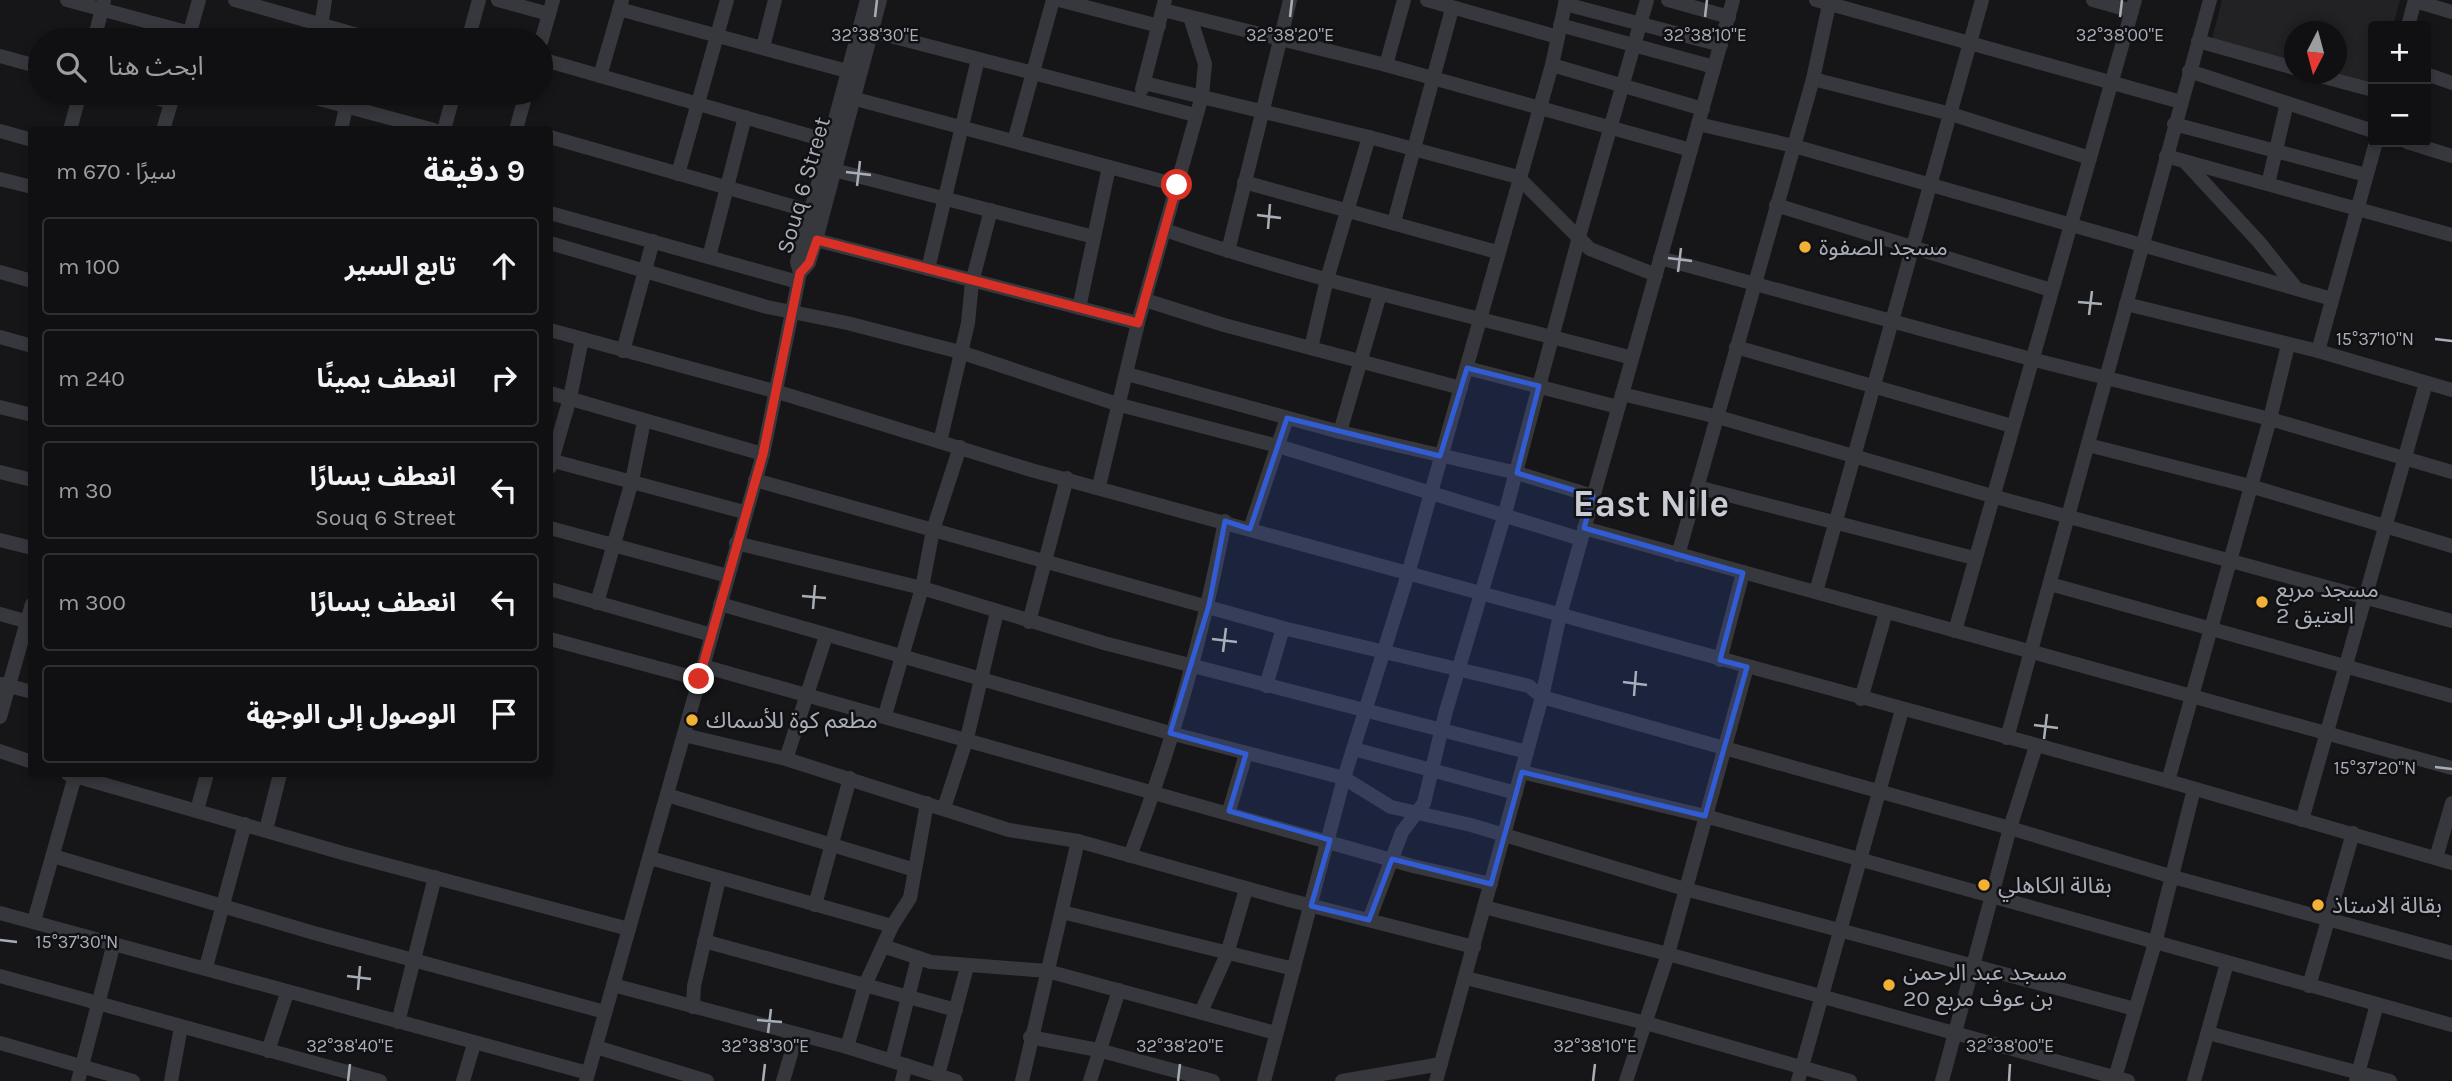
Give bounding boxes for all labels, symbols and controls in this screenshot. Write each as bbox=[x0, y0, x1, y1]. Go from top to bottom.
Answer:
north arrow bbox=[2284, 21, 2347, 84]
map controls bbox=[2368, 21, 2431, 147]
button: + bbox=[2368, 21, 2431, 84]
text: 32°38'30"E bbox=[831, 24, 919, 46]
text: 32°38'20"E bbox=[1246, 24, 1334, 46]
text: 32°38'10"E bbox=[1663, 24, 1747, 46]
text: 32°38'00"E bbox=[2076, 24, 2164, 46]
search box bbox=[28, 28, 553, 105]
icon: search bbox=[52, 48, 90, 86]
text: ابحث هنا bbox=[108, 51, 204, 82]
button: − bbox=[2368, 84, 2431, 147]
street label: Souq 6 Street bbox=[771, 113, 836, 257]
text: 9 دقيقة bbox=[424, 153, 525, 189]
text: سيرًا · 670 m bbox=[56, 158, 176, 185]
route start bbox=[1161, 169, 1192, 200]
place label: مسجد الصفوة bbox=[1819, 234, 1948, 261]
marker: مسجد الصفوة bbox=[1797, 239, 1813, 255]
icon: ahead bbox=[485, 247, 523, 285]
text: تابع السير bbox=[345, 251, 456, 282]
text: 100 m bbox=[58, 253, 120, 280]
text: 15°37'10"N bbox=[2336, 328, 2414, 350]
icon: right bbox=[485, 359, 523, 397]
text: انعطف يمينًا bbox=[316, 363, 456, 394]
text: 240 m bbox=[58, 365, 125, 392]
text: انعطف يسارًا bbox=[310, 461, 456, 492]
icon: left bbox=[485, 471, 523, 509]
text: 30 m bbox=[58, 477, 112, 504]
district label: East Nile bbox=[1573, 482, 1729, 525]
text: Souq 6 Street bbox=[315, 504, 456, 531]
place label: مسجد مربع 2 العتيق bbox=[2276, 576, 2379, 629]
icon: left bbox=[485, 583, 523, 621]
text: انعطف يسارًا bbox=[310, 587, 456, 618]
text: 300 m bbox=[58, 589, 126, 616]
marker: مسجد مربع 2 العتيق bbox=[2254, 594, 2270, 610]
route end bbox=[683, 663, 714, 694]
icon: arrive bbox=[485, 695, 523, 733]
text: الوصول إلى الوجهة bbox=[247, 699, 456, 730]
place label: مطعم كوة للأسماك bbox=[706, 707, 878, 737]
marker: مطعم كوة للأسماك bbox=[684, 712, 700, 728]
text: 15°37'20"N bbox=[2334, 757, 2416, 779]
place label: بقالة الكاهلي bbox=[1998, 872, 2112, 902]
marker: بقالة الكاهلي bbox=[1976, 877, 1992, 893]
place label: بقالة الاستاذ bbox=[2332, 892, 2442, 919]
marker: بقالة الاستاذ bbox=[2310, 897, 2326, 913]
text: 15°37'30"N bbox=[36, 931, 118, 953]
place label: مسجد عبد الرحمن بن عوف مربع 20 bbox=[1903, 959, 2067, 1015]
marker: مسجد عبد الرحمن بن عوف مربع 20 bbox=[1881, 977, 1897, 993]
text: 32°38'40"E bbox=[306, 1035, 394, 1057]
text: 32°38'30"E bbox=[721, 1035, 809, 1057]
text: 32°38'20"E bbox=[1136, 1035, 1224, 1057]
text: 32°38'10"E bbox=[1553, 1035, 1637, 1057]
text: 32°38'00"E bbox=[1966, 1035, 2054, 1057]

